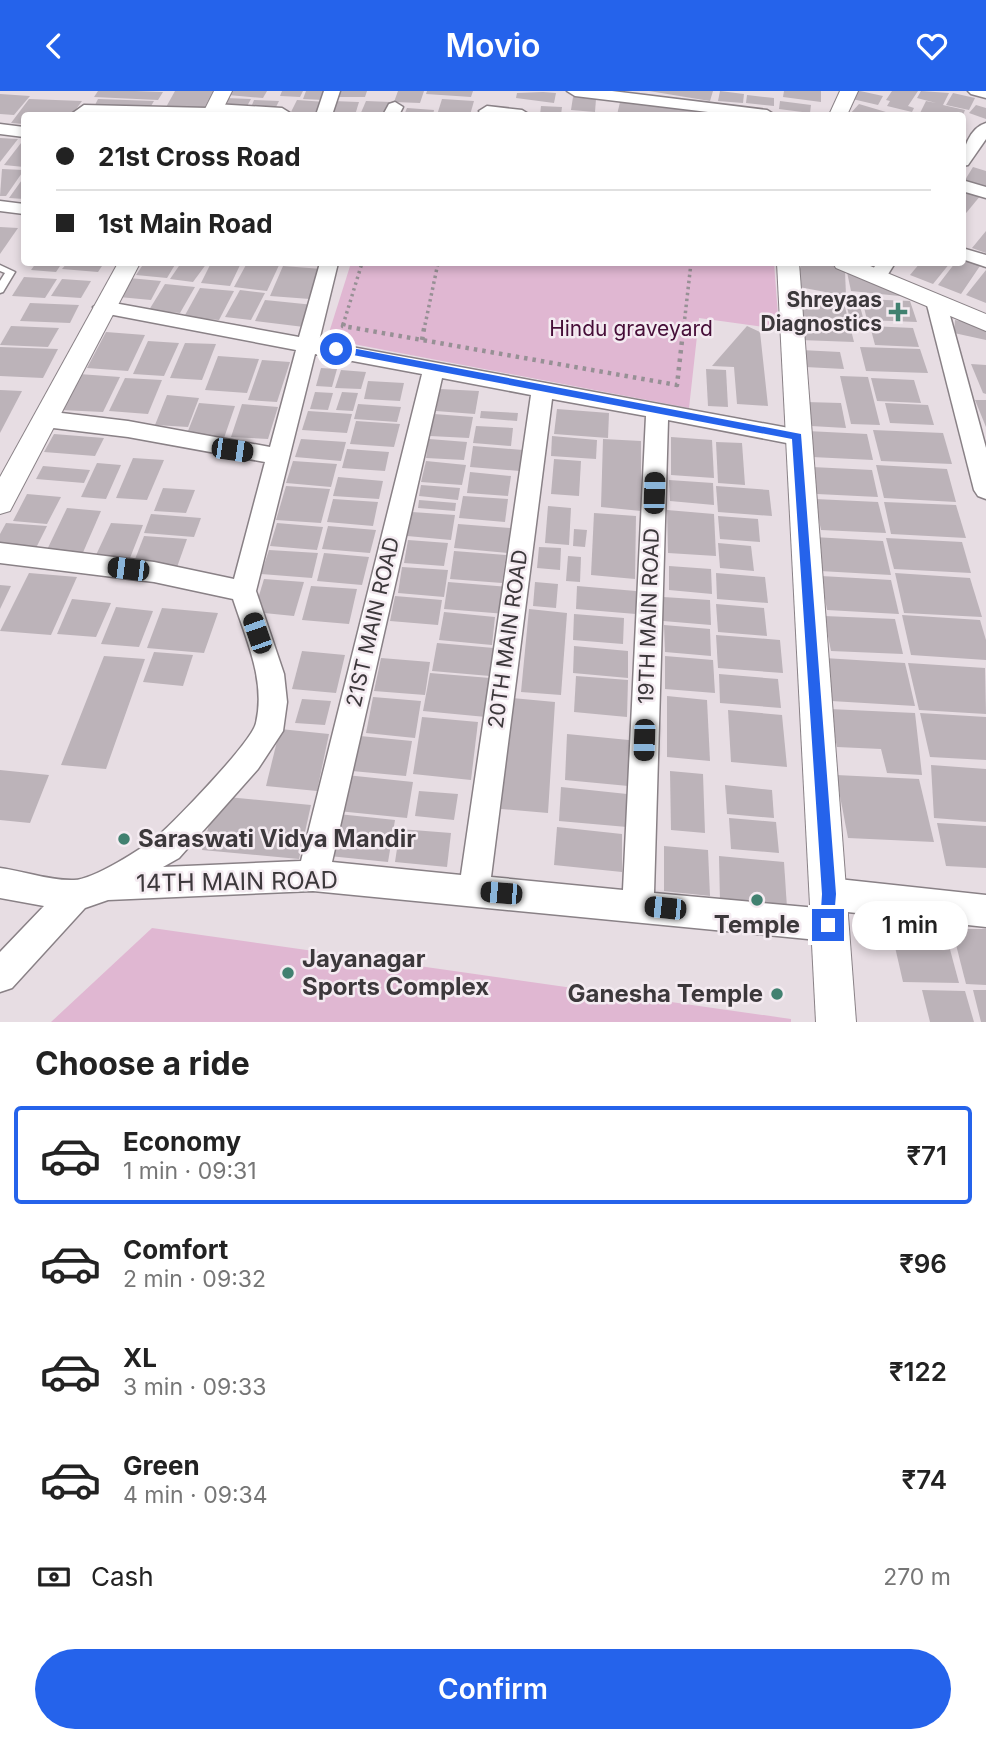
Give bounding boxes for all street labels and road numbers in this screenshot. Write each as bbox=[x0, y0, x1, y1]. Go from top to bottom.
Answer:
street label: 19TH MAIN ROAD bbox=[633, 528, 664, 704]
street label: 21ST MAIN ROAD bbox=[341, 534, 404, 709]
street label: 20TH MAIN ROAD bbox=[483, 548, 532, 730]
street label: 14TH MAIN ROAD bbox=[136, 865, 338, 898]

